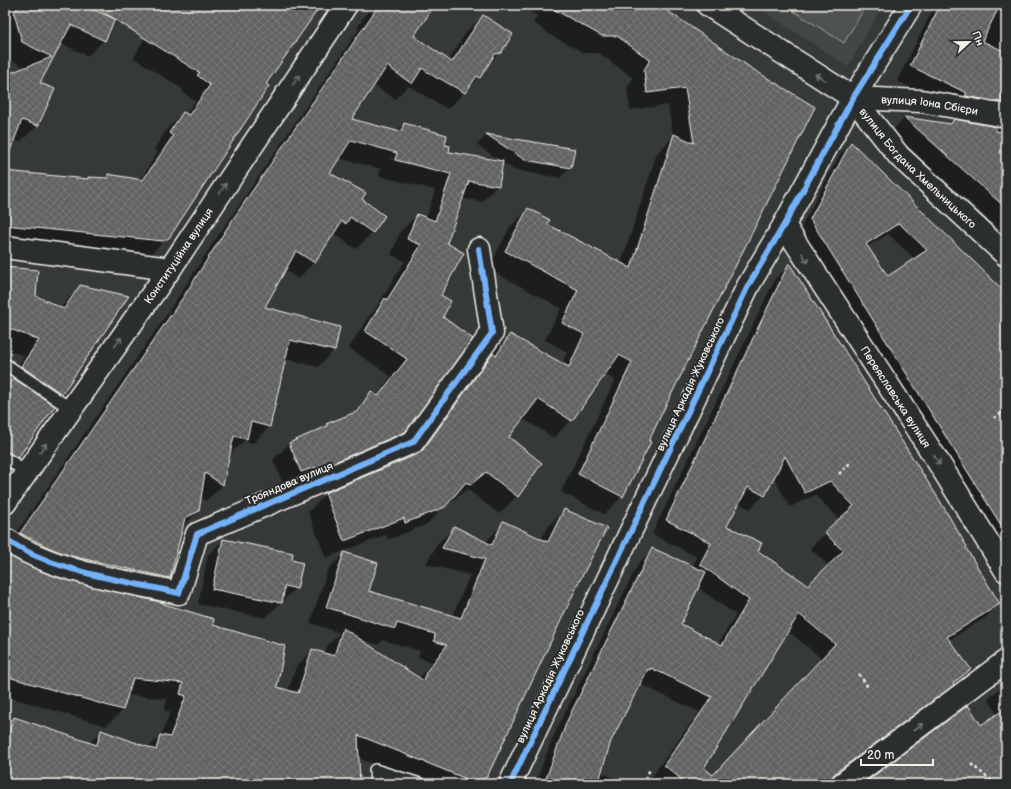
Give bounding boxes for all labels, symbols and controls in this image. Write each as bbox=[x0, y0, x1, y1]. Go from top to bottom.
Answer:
north arrow bbox=[949, 22, 989, 62]
text: Пн bbox=[969, 29, 987, 48]
one-way arrow bbox=[815, 73, 826, 81]
one-way arrow bbox=[292, 74, 300, 86]
street label: вулиця Іона Сбієри bbox=[881, 93, 979, 118]
street label: вулиця Богдана Хмельницького bbox=[856, 106, 979, 231]
one-way arrow bbox=[220, 182, 228, 194]
street label: Конституційна вулиця bbox=[142, 206, 216, 306]
one-way arrow bbox=[801, 252, 809, 263]
street label: вулиця Аркадія Жуковського bbox=[654, 315, 727, 453]
one-way arrow bbox=[114, 337, 122, 348]
street label: Переяславська вулиця bbox=[858, 344, 933, 450]
one-way arrow bbox=[39, 443, 47, 454]
one-way arrow bbox=[933, 455, 941, 466]
street label: Трояндова вулиця bbox=[243, 459, 335, 508]
street label: вулиця Аркадія Жуковського bbox=[514, 607, 587, 745]
one-way arrow bbox=[913, 723, 924, 731]
scale bar bbox=[861, 741, 933, 767]
text: 20 m bbox=[867, 748, 894, 763]

